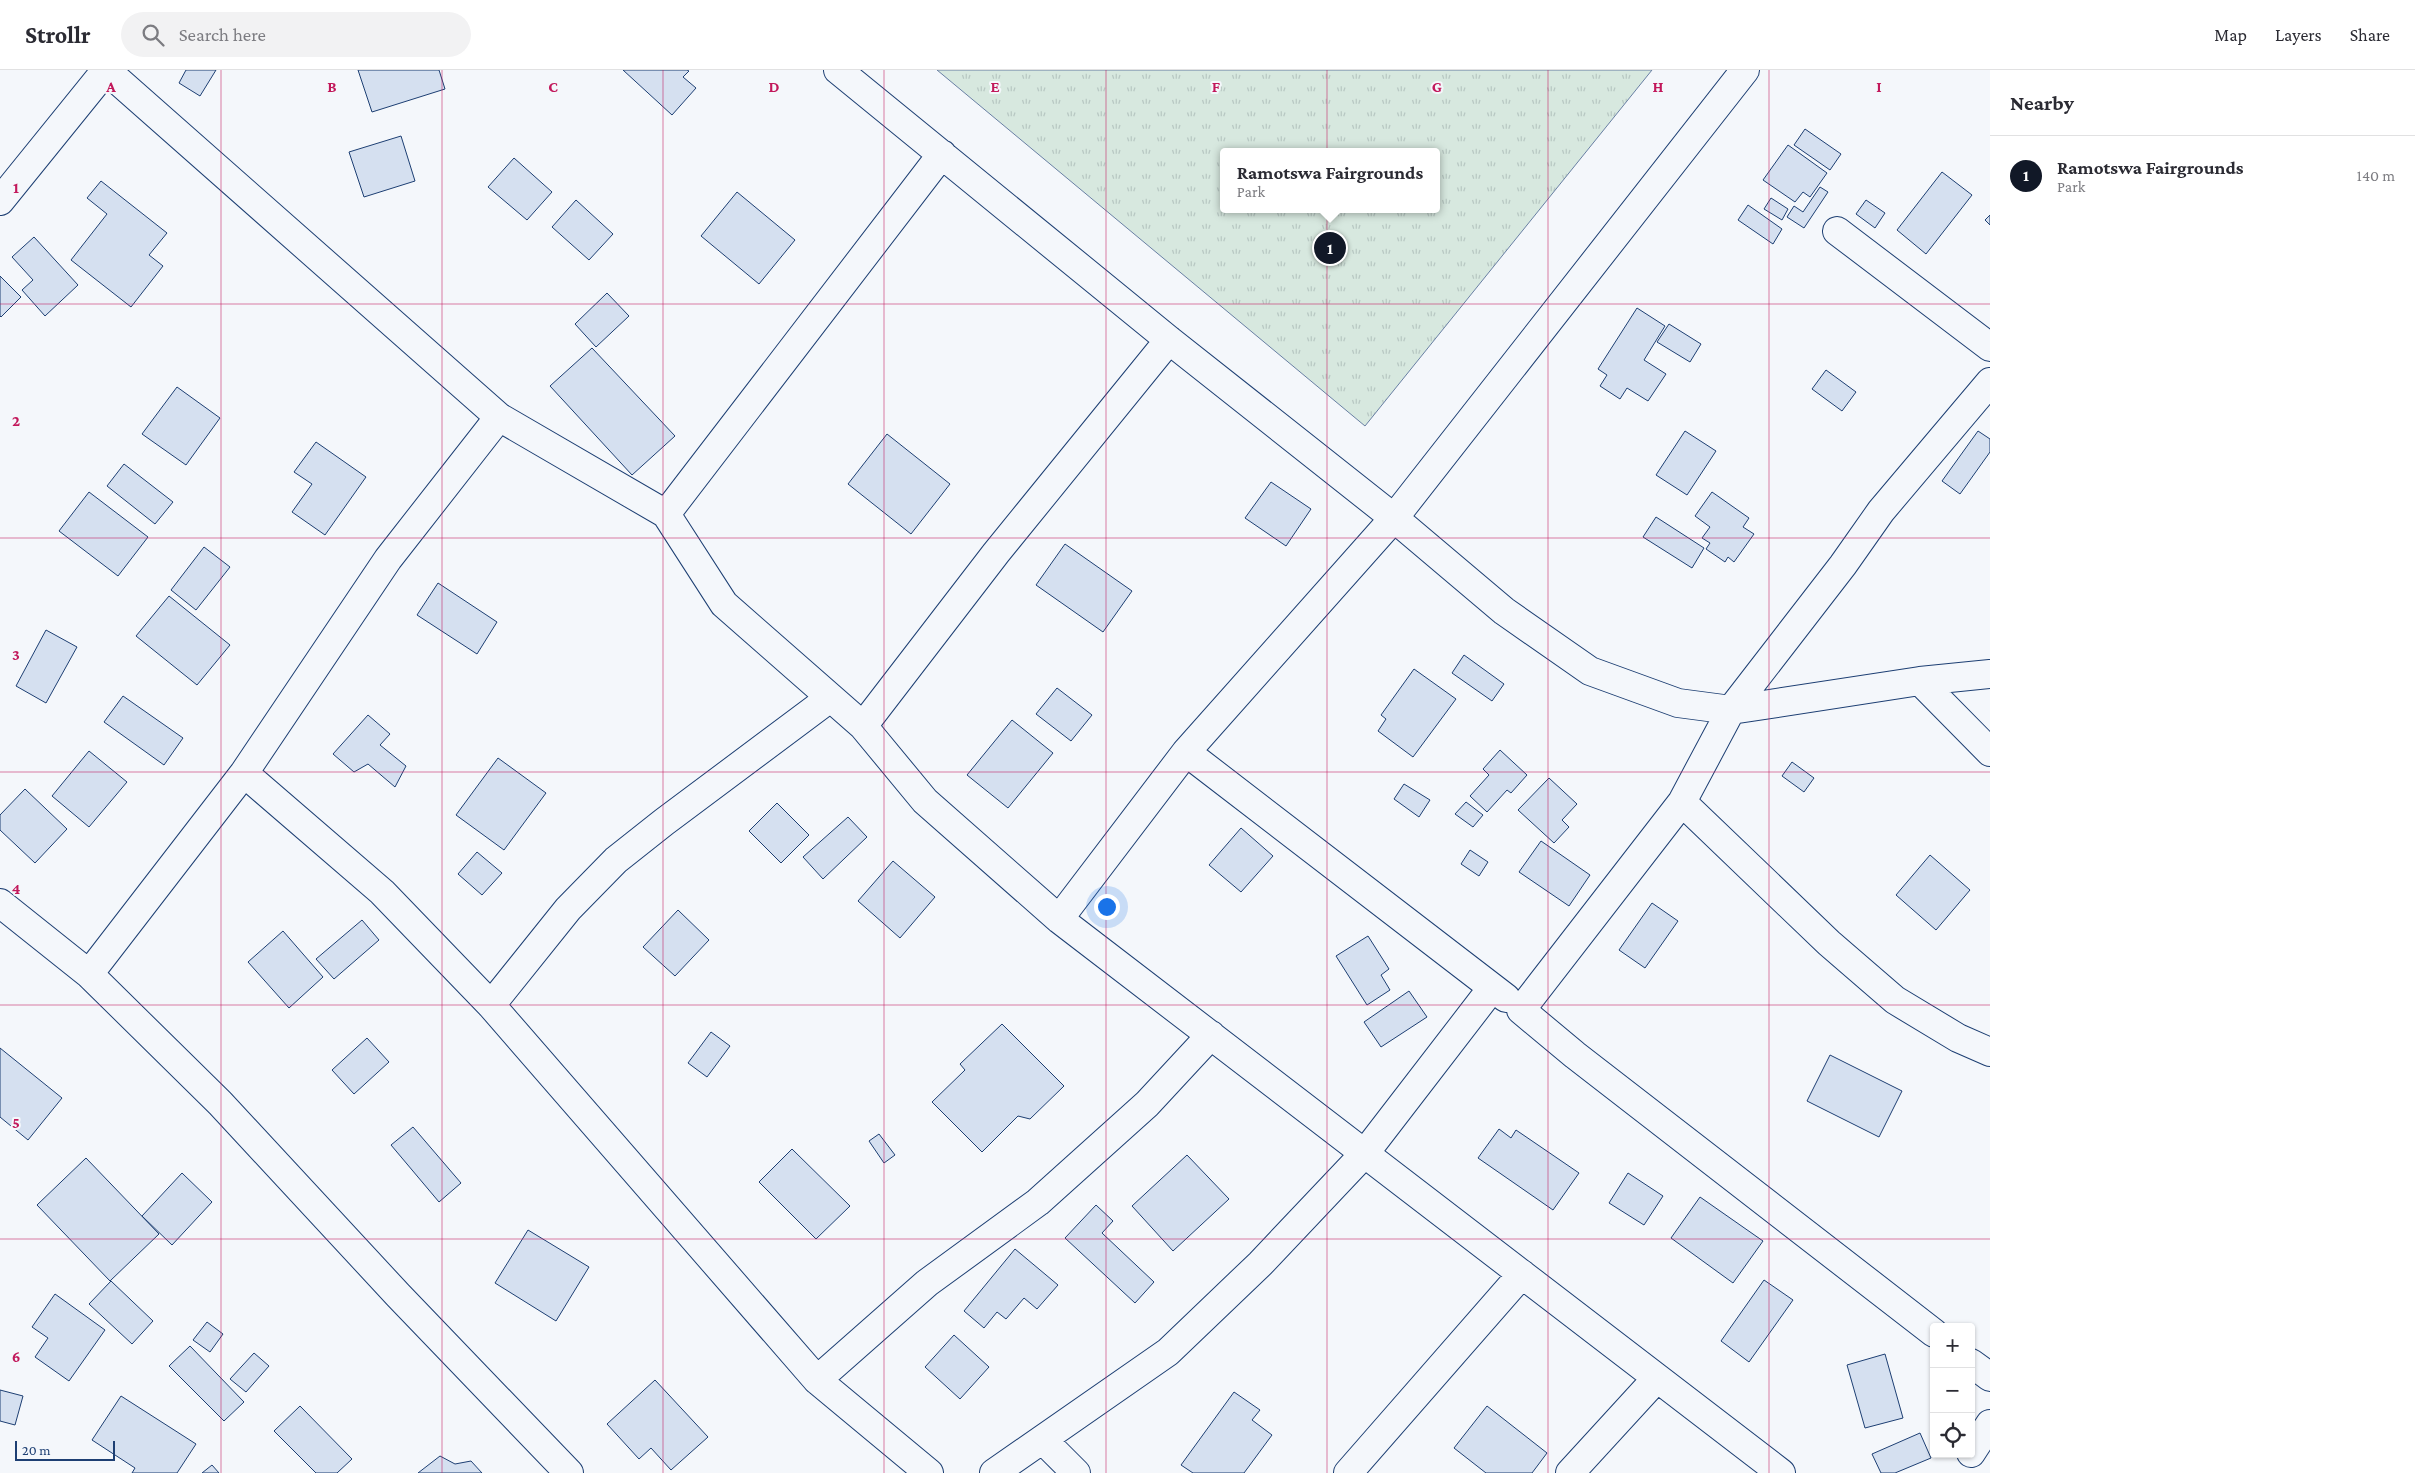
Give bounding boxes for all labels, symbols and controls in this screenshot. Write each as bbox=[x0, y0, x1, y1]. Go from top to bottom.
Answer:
search box bbox=[121, 12, 471, 57]
text: Strollr bbox=[25, 21, 91, 48]
icon: search bbox=[139, 21, 167, 49]
text: Search here bbox=[179, 24, 266, 45]
text: Map bbox=[2214, 25, 2247, 45]
text: Layers bbox=[2275, 25, 2322, 45]
text: Share bbox=[2350, 25, 2390, 45]
text: A bbox=[105, 78, 116, 95]
text: B bbox=[327, 78, 337, 95]
text: C bbox=[548, 78, 558, 95]
text: D bbox=[768, 78, 780, 95]
text: E bbox=[990, 78, 1000, 95]
text: F bbox=[1212, 78, 1221, 95]
text: G bbox=[1432, 78, 1442, 95]
text: H bbox=[1653, 78, 1664, 95]
text: I bbox=[1876, 78, 1882, 95]
text: Nearby bbox=[2010, 91, 2074, 115]
popup bbox=[1220, 148, 1440, 213]
text: Ramotswa Fairgrounds bbox=[2057, 157, 2244, 178]
text: Ramotswa Fairgrounds bbox=[1237, 162, 1423, 183]
text: 1 bbox=[2023, 167, 2029, 184]
text: 140 m bbox=[2357, 167, 2395, 184]
text: Park bbox=[2057, 178, 2085, 195]
text: 1 bbox=[13, 179, 19, 196]
text: Park bbox=[1237, 183, 1265, 200]
pin: 1 bbox=[1314, 229, 1346, 267]
text: 2 bbox=[12, 412, 20, 429]
text: 3 bbox=[12, 646, 20, 663]
text: 4 bbox=[12, 880, 21, 897]
your location bbox=[1094, 894, 1120, 920]
text: 5 bbox=[12, 1114, 20, 1131]
map controls bbox=[1930, 1323, 1975, 1458]
button: + bbox=[1930, 1323, 1975, 1368]
text: 6 bbox=[12, 1348, 20, 1365]
button: − bbox=[1930, 1368, 1975, 1413]
button: locate bbox=[1930, 1413, 1975, 1458]
scale bar bbox=[15, 1438, 115, 1461]
text: 20 m bbox=[22, 1442, 50, 1458]

